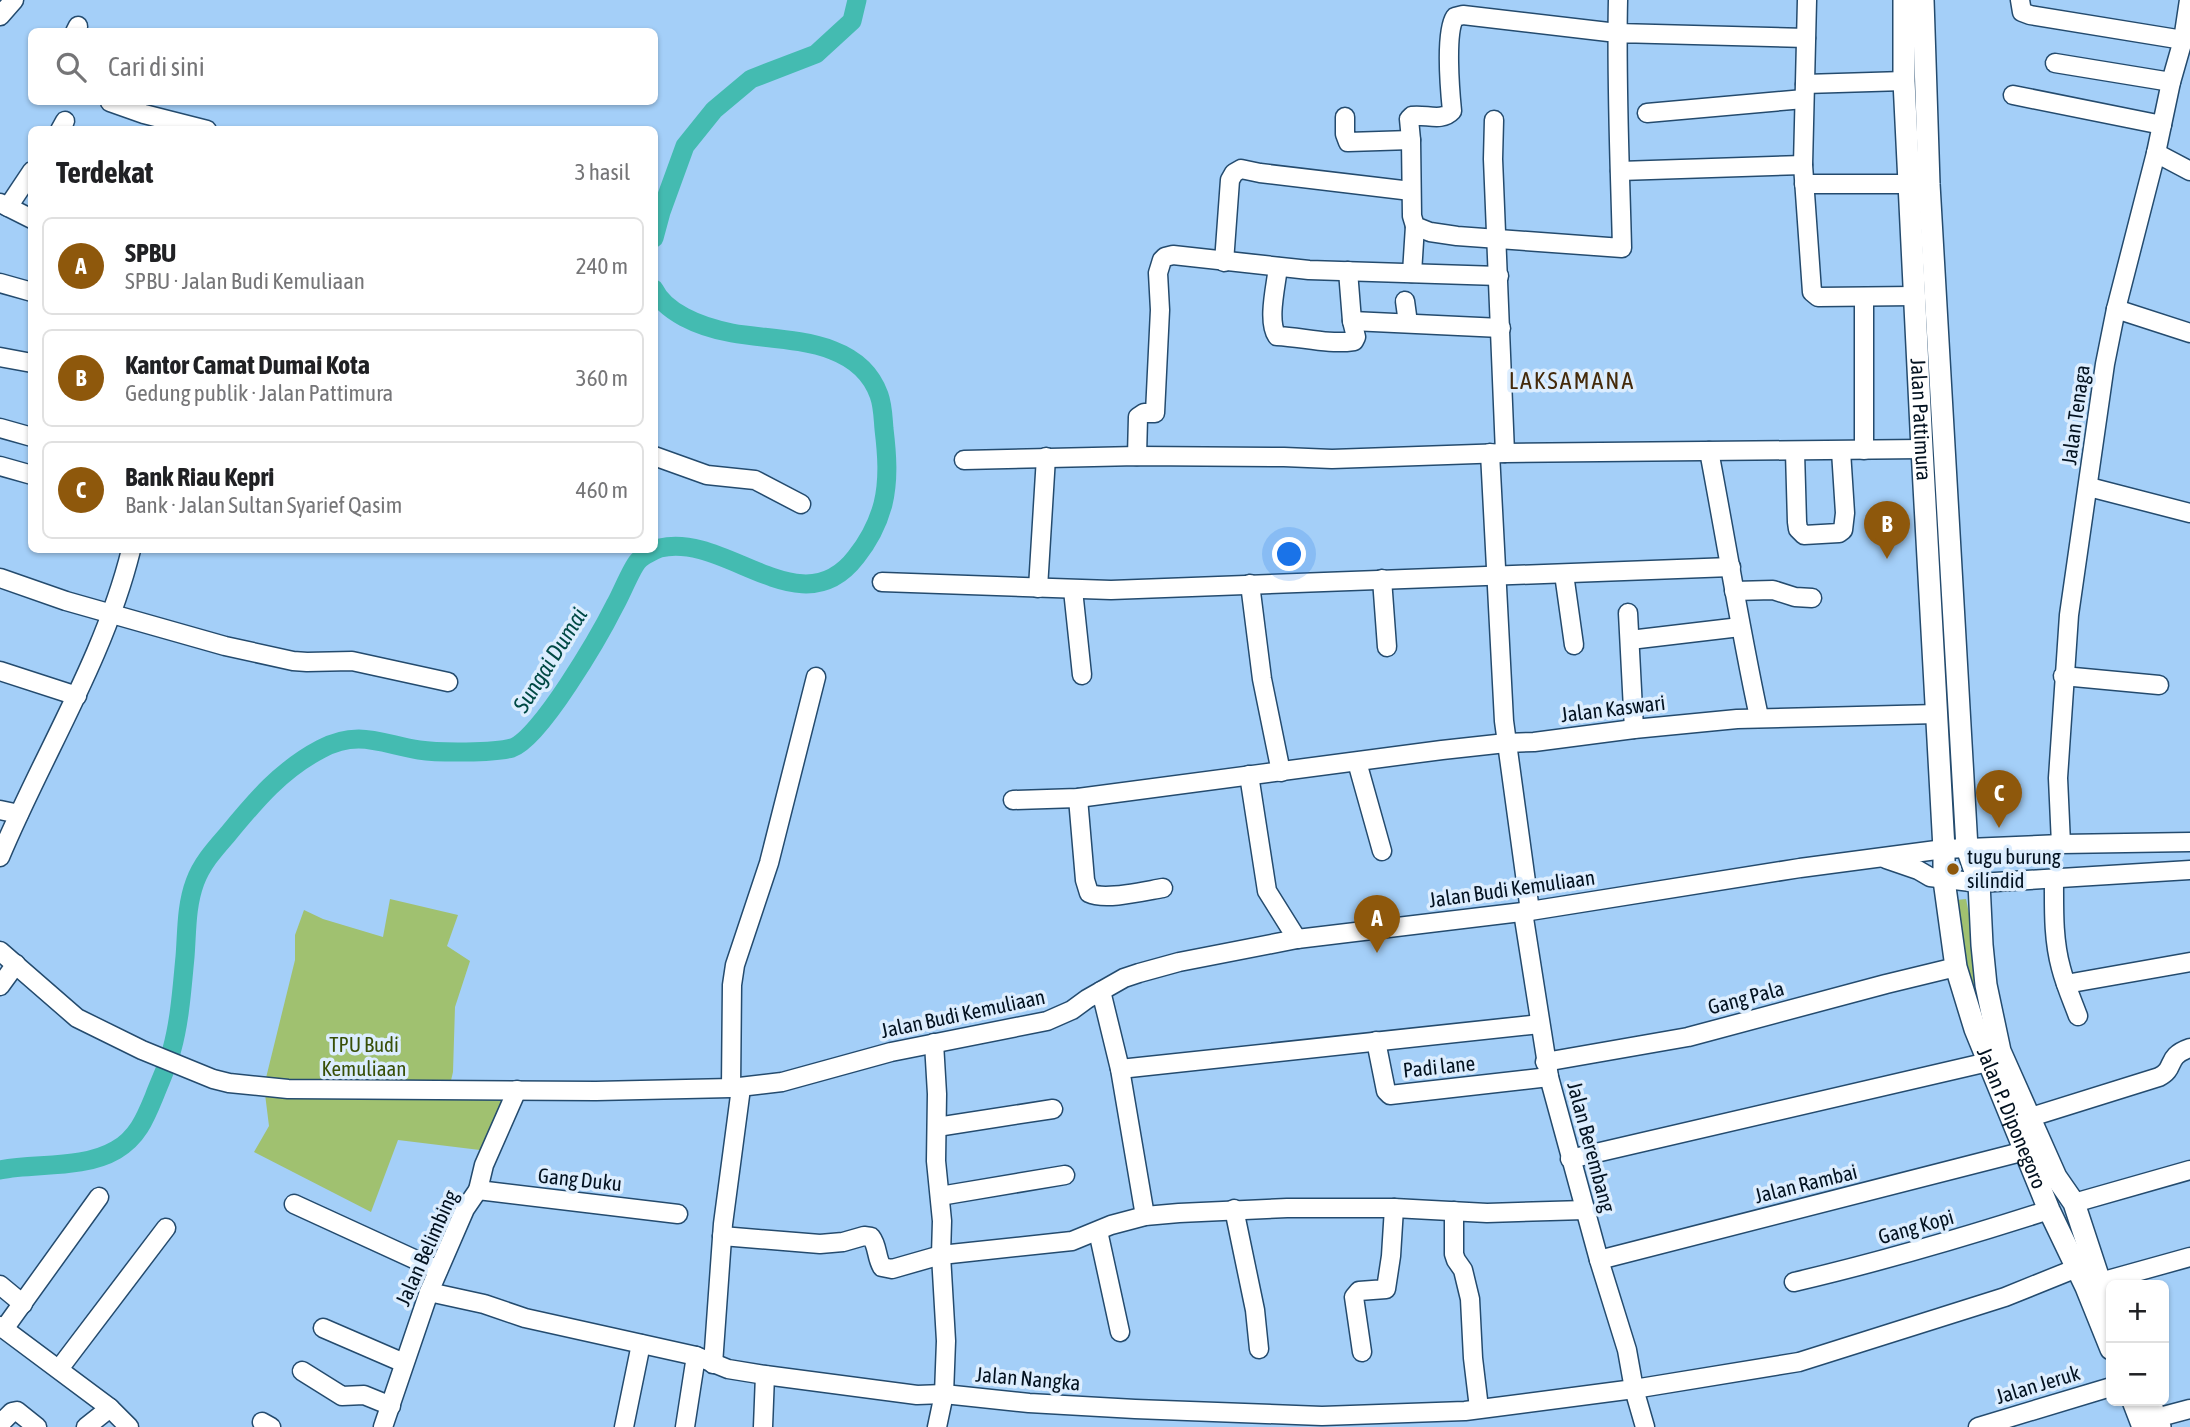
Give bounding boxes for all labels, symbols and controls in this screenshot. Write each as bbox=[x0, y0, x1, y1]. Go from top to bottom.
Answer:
search box bbox=[28, 28, 658, 105]
icon: search bbox=[52, 48, 90, 86]
text: Cari di sini bbox=[108, 52, 205, 82]
text: Terdekat bbox=[56, 155, 153, 189]
text: 3 hasil bbox=[575, 159, 630, 185]
text: SPBU bbox=[125, 238, 176, 268]
text: A bbox=[75, 253, 87, 279]
text: 240 m bbox=[576, 253, 628, 279]
text: SPBU · Jalan Budi Kemuliaan bbox=[125, 268, 365, 294]
text: Kantor Camat Dumai Kota bbox=[125, 350, 370, 380]
street label: Jalan Pattimura bbox=[1907, 358, 1937, 481]
street label: Jalan Tenaga bbox=[2056, 363, 2094, 466]
text: B bbox=[76, 365, 86, 391]
text: 360 m bbox=[576, 365, 628, 391]
district label: LAKSAMANA bbox=[1509, 367, 1635, 394]
text: Gedung publik · Jalan Pattimura bbox=[125, 380, 393, 406]
text: Bank Riau Kepri bbox=[125, 462, 274, 492]
text: C bbox=[76, 477, 86, 503]
text: 460 m bbox=[576, 477, 628, 503]
text: Bank · Jalan Sultan Syarief Qasim bbox=[125, 492, 402, 518]
pin: B bbox=[1864, 501, 1910, 559]
your location bbox=[1272, 537, 1306, 571]
water label: Sungai Dumai bbox=[507, 603, 592, 718]
street label: Jalan Kaswari bbox=[1559, 690, 1666, 726]
pin: C bbox=[1976, 770, 2022, 828]
place label: tugu burung silindid bbox=[1967, 844, 2061, 892]
marker: tugu burung silindid bbox=[1945, 861, 1961, 877]
street label: Jalan Budi Kemuliaan bbox=[1427, 864, 1596, 912]
pin: A bbox=[1354, 895, 1400, 953]
street label: Gang Pala bbox=[1705, 975, 1786, 1019]
street label: Jalan Budi Kemuliaan bbox=[878, 984, 1047, 1042]
park label: TPU Budi Kemuliaan bbox=[322, 1032, 406, 1080]
street label: Jalan P. Diponegoro bbox=[1973, 1044, 2052, 1192]
street label: Padi lane bbox=[1402, 1050, 1476, 1082]
street label: Jalan Berembang bbox=[1563, 1079, 1621, 1215]
street label: Jalan Rambai bbox=[1752, 1159, 1860, 1207]
street label: Gang Duku bbox=[537, 1163, 623, 1195]
street label: Jalan Belimbing bbox=[390, 1186, 462, 1309]
street label: Gang Kopi bbox=[1875, 1204, 1956, 1248]
map controls bbox=[2106, 1280, 2169, 1406]
button: + bbox=[2106, 1280, 2169, 1343]
button: − bbox=[2106, 1343, 2169, 1406]
street label: Jalan Jeruk bbox=[1993, 1360, 2083, 1408]
street label: Jalan Nangka bbox=[975, 1361, 1082, 1395]

